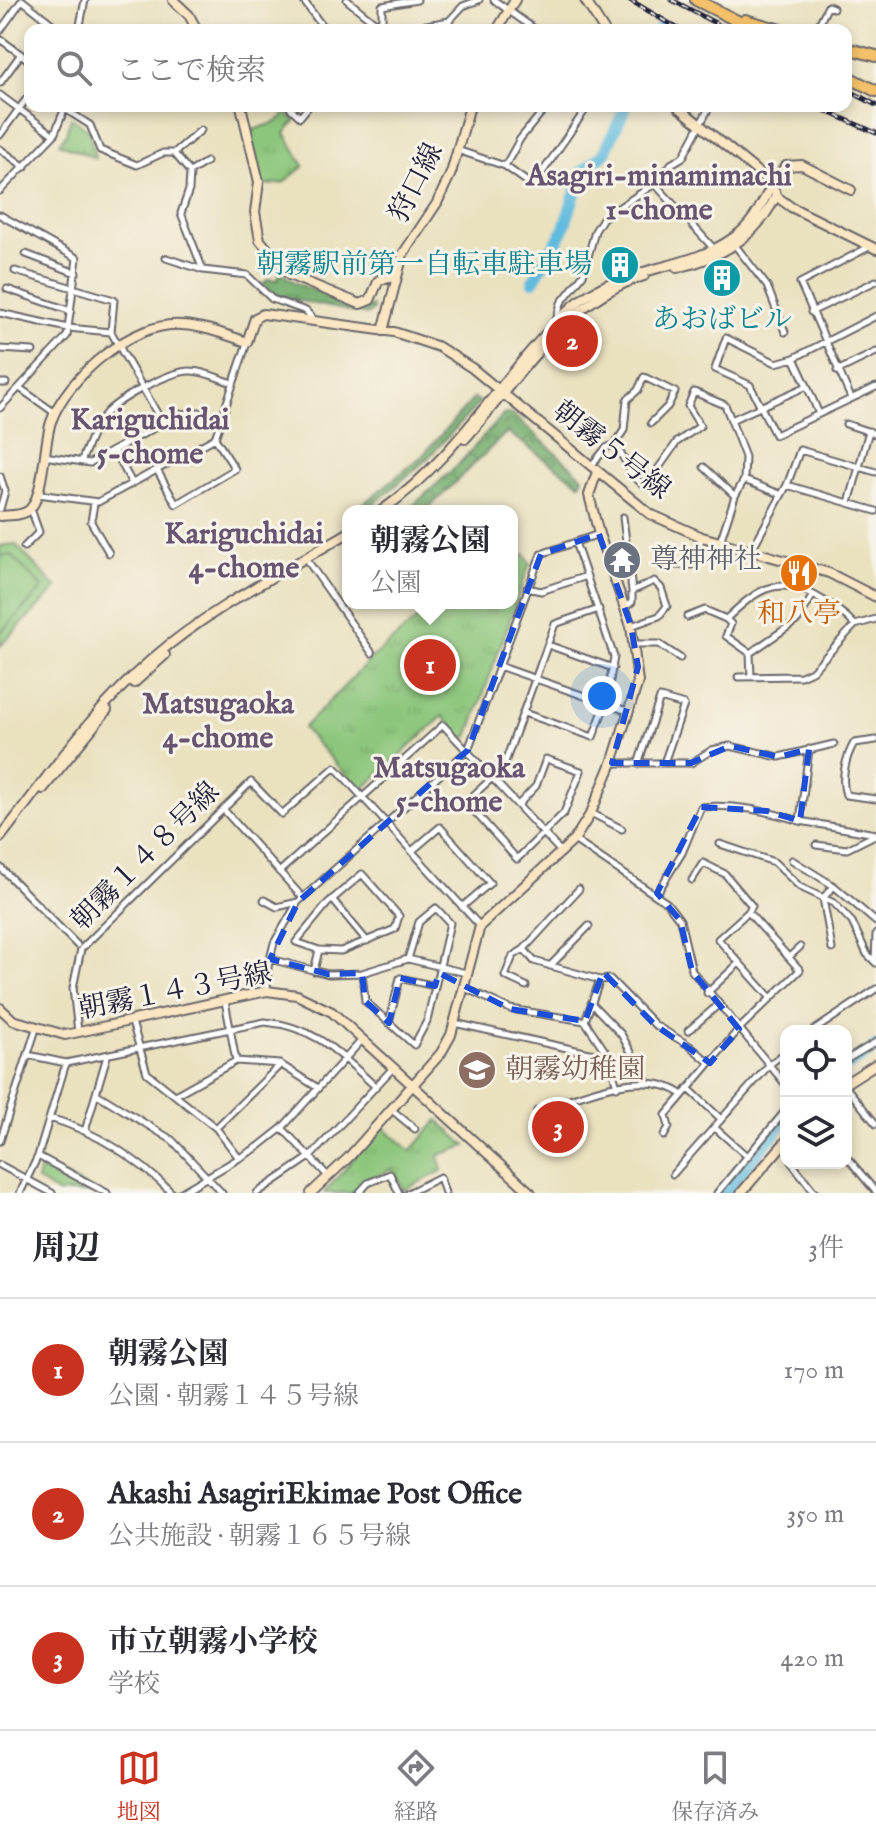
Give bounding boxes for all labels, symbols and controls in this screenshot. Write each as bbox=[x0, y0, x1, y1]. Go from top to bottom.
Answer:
search box bbox=[24, 24, 852, 112]
icon: search bbox=[52, 46, 96, 90]
text: ここで検索 bbox=[116, 53, 266, 91]
street label: 狩口線 bbox=[382, 138, 452, 228]
district label: Asagiri-minamimachi 1-chome bbox=[525, 158, 792, 230]
building icon: 朝霧駅前第一自転車駐車場 bbox=[599, 244, 641, 286]
place label: 朝霧駅前第一自転車駐車場 bbox=[256, 248, 592, 283]
building icon: あおばビル bbox=[701, 257, 743, 299]
place label: あおばビル bbox=[652, 303, 792, 338]
pin: 2 bbox=[546, 311, 598, 371]
street label: 朝霧５号線 bbox=[545, 394, 677, 508]
district label: Kariguchidai 5-chome bbox=[70, 402, 230, 474]
popup bbox=[342, 505, 518, 609]
district label: Kariguchidai 4-chome bbox=[164, 516, 324, 588]
text: 朝霧公園 bbox=[370, 523, 490, 561]
temple icon: 尊神神社 bbox=[601, 539, 643, 581]
place label: 尊神神社 bbox=[650, 543, 762, 578]
restaurant icon: 和八亭 bbox=[778, 552, 820, 594]
text: 公園 bbox=[370, 567, 422, 600]
place label: 和八亭 bbox=[757, 597, 841, 632]
pin: 1 bbox=[404, 635, 456, 695]
your location bbox=[582, 676, 622, 716]
district label: Matsugaoka 4-chome bbox=[142, 686, 295, 758]
district label: Matsugaoka 5-chome bbox=[373, 750, 526, 822]
street label: 朝霧１４８号線 bbox=[64, 775, 228, 939]
street label: 朝霧１４３号線 bbox=[75, 956, 275, 1028]
map controls bbox=[780, 1025, 852, 1169]
button: locate bbox=[780, 1025, 852, 1097]
school or university icon: 朝霧幼稚園 bbox=[456, 1049, 498, 1091]
place label: 朝霧幼稚園 bbox=[505, 1053, 645, 1088]
pin: 3 bbox=[532, 1097, 584, 1157]
button: layers bbox=[780, 1097, 852, 1169]
text: 周辺 bbox=[32, 1228, 100, 1271]
text: 3件 bbox=[808, 1232, 844, 1265]
text: 朝霧公園 bbox=[108, 1336, 228, 1374]
text: 1 bbox=[53, 1354, 63, 1387]
text: 170 m bbox=[784, 1354, 844, 1387]
text: 公園 · 朝霧１４５号線 bbox=[108, 1380, 359, 1413]
text: Akashi AsagiriEkimae Post Office bbox=[108, 1476, 522, 1514]
text: 2 bbox=[52, 1498, 64, 1531]
text: 350 m bbox=[786, 1498, 844, 1531]
text: 公共施設 · 朝霧１６５号線 bbox=[108, 1520, 411, 1553]
text: 市立朝霧小学校 bbox=[108, 1624, 318, 1662]
text: 3 bbox=[53, 1642, 63, 1675]
text: 420 m bbox=[781, 1642, 844, 1675]
text: 学校 bbox=[108, 1668, 160, 1701]
tab: 地図 bbox=[117, 1746, 161, 1827]
tab: 経路 bbox=[394, 1746, 438, 1827]
tab: 保存済み bbox=[671, 1746, 759, 1827]

